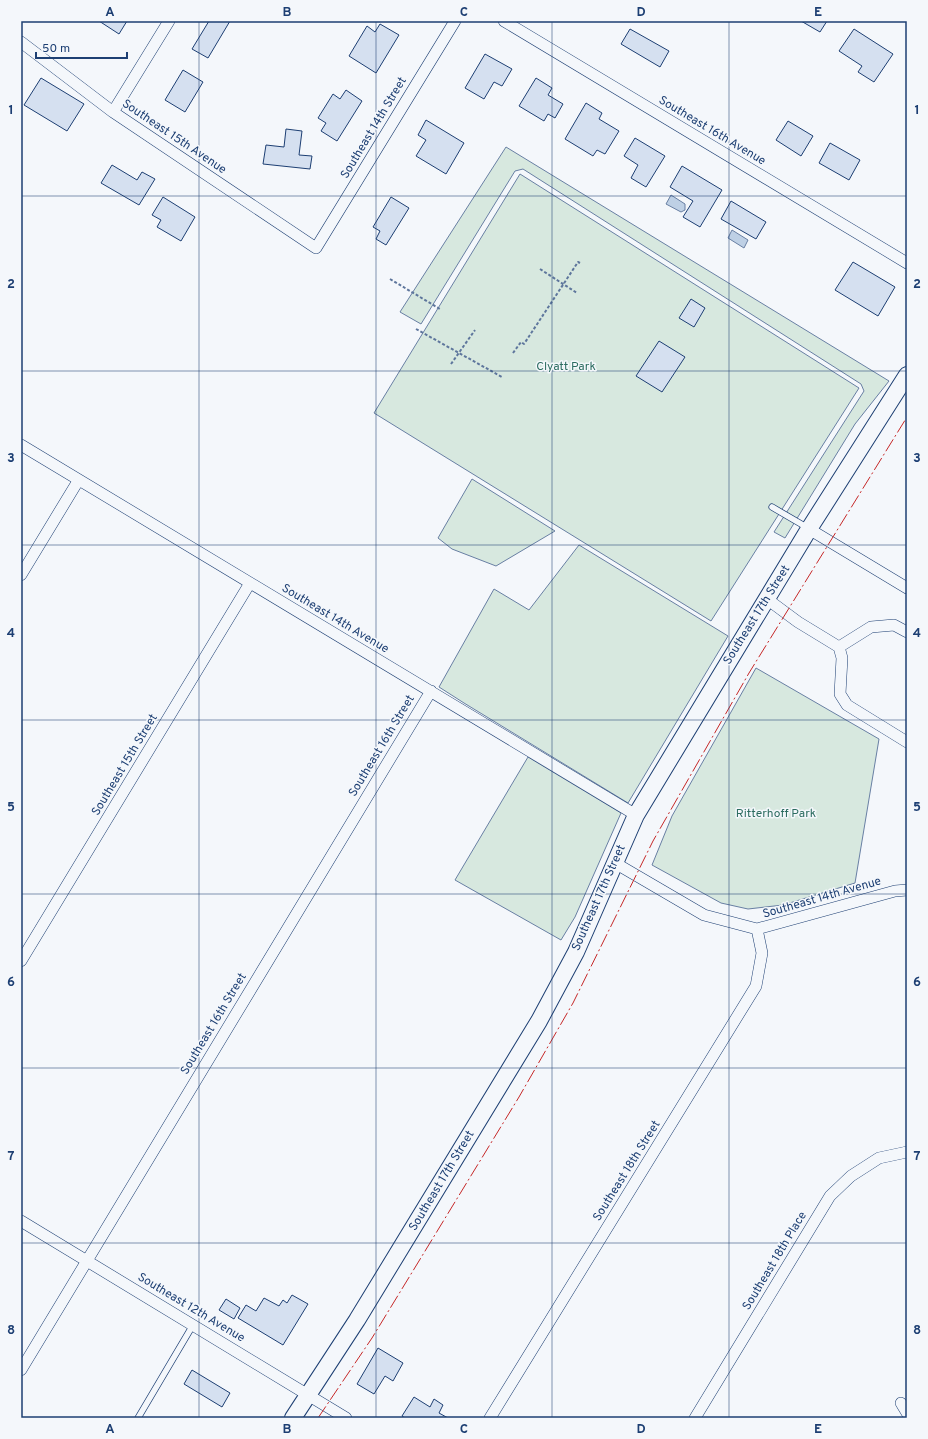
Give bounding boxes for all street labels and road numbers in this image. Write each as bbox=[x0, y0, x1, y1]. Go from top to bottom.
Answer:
street label: Southeast 14th Street bbox=[337, 74, 411, 182]
street label: Southeast 16th Avenue bbox=[655, 93, 769, 169]
street label: Southeast 15th Avenue bbox=[119, 96, 229, 178]
street label: Southeast 17th Street bbox=[720, 562, 794, 668]
street label: Southeast 14th Avenue bbox=[278, 581, 392, 657]
street label: Southeast 16th Street bbox=[345, 692, 419, 800]
street label: Southeast 15th Street bbox=[88, 711, 162, 819]
street label: Southeast 17th Street bbox=[568, 842, 630, 954]
street label: Southeast 14th Avenue bbox=[761, 873, 883, 923]
street label: Southeast 16th Street bbox=[177, 970, 251, 1078]
street label: Southeast 18th Street bbox=[590, 1118, 664, 1224]
street label: Southeast 17th Street bbox=[406, 1128, 478, 1234]
street label: Southeast 18th Place bbox=[739, 1209, 811, 1313]
street label: Southeast 12th Avenue bbox=[134, 1270, 248, 1346]

